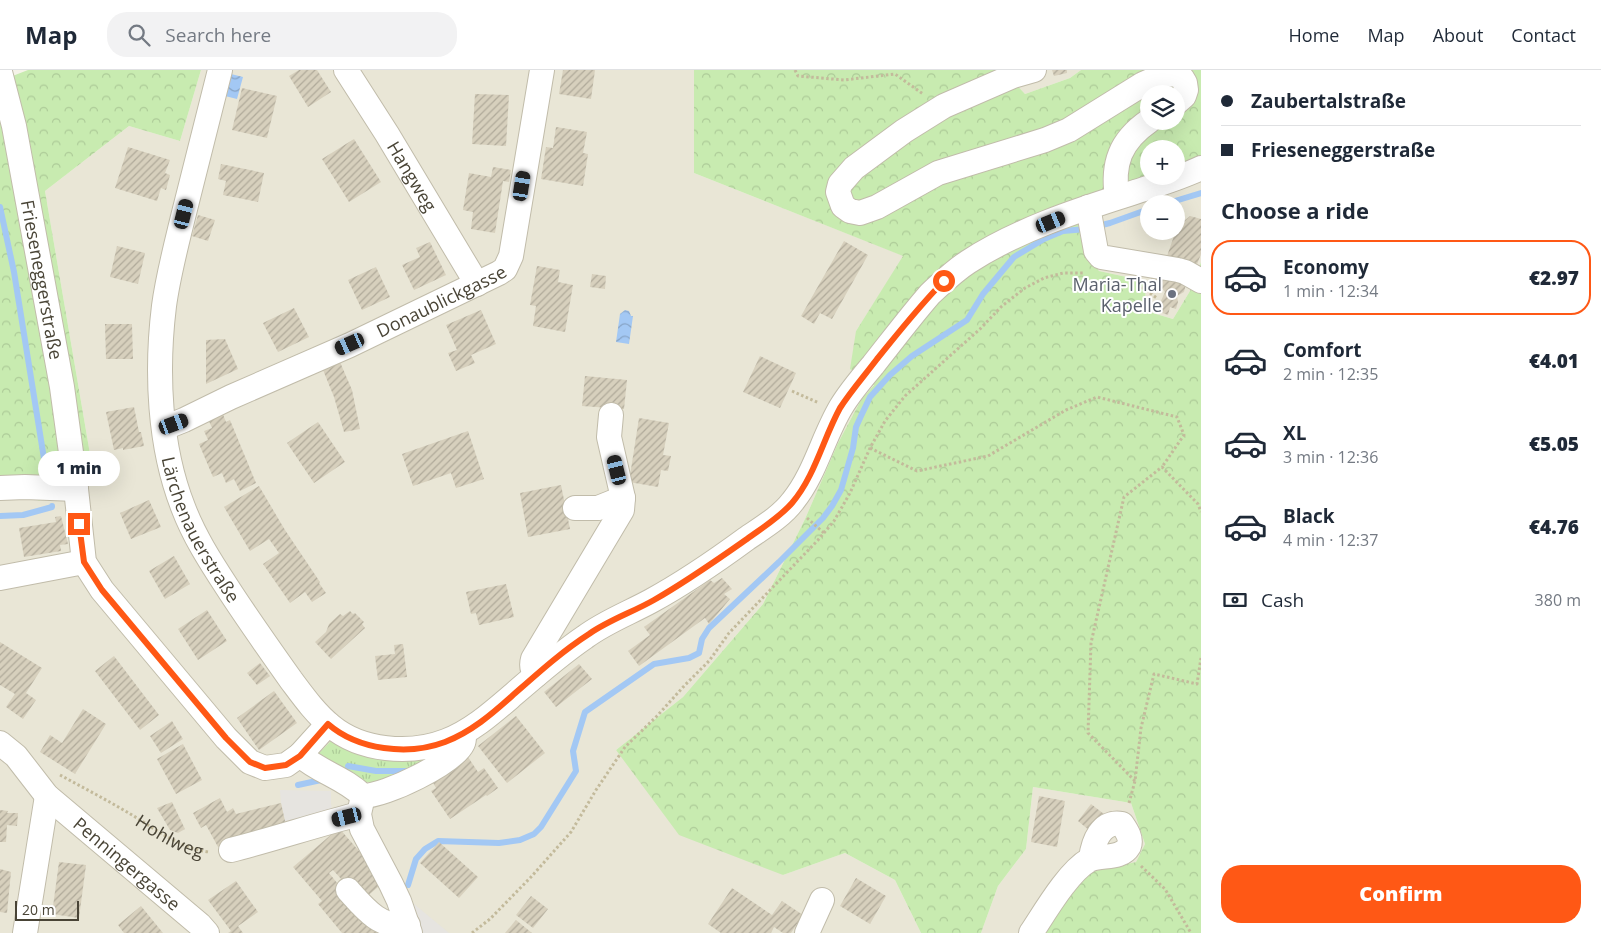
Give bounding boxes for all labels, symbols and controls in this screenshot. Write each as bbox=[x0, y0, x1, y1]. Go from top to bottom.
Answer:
search box bbox=[107, 12, 457, 57]
text: Map bbox=[25, 18, 77, 51]
icon: search bbox=[125, 21, 153, 49]
text: Search here bbox=[165, 22, 271, 48]
text: Home bbox=[1289, 23, 1339, 47]
text: Map bbox=[1367, 23, 1405, 47]
text: About bbox=[1433, 23, 1483, 47]
text: Contact bbox=[1511, 23, 1576, 47]
map controls bbox=[1140, 85, 1185, 240]
button: layers bbox=[1140, 85, 1185, 130]
text: Zaubertalstraße bbox=[1251, 88, 1406, 114]
street label: Hangweg bbox=[382, 136, 443, 216]
text: Frieseneggerstraße bbox=[1251, 137, 1435, 163]
button: + bbox=[1140, 140, 1185, 185]
car bbox=[512, 170, 531, 202]
button: − bbox=[1140, 195, 1185, 240]
text: Choose a ride bbox=[1221, 195, 1369, 225]
street label: Frieseneggerstraße bbox=[16, 198, 69, 361]
car bbox=[173, 198, 194, 230]
car bbox=[1034, 209, 1067, 235]
text: Economy bbox=[1283, 254, 1369, 280]
icon: car bbox=[1223, 255, 1268, 300]
street label: Donaublickgasse bbox=[372, 259, 511, 342]
text: €2.97 bbox=[1529, 265, 1579, 291]
route start bbox=[933, 270, 955, 292]
place label: Maria-Thal Kapelle bbox=[1073, 272, 1162, 317]
text: 1 min · 12:34 bbox=[1283, 280, 1378, 302]
marker: Maria-Thal Kapelle bbox=[1166, 288, 1178, 300]
car bbox=[333, 331, 366, 357]
text: Comfort bbox=[1283, 337, 1362, 363]
icon: car bbox=[1223, 338, 1268, 383]
text: €4.01 bbox=[1529, 348, 1579, 374]
text: 2 min · 12:35 bbox=[1283, 363, 1378, 385]
car bbox=[157, 412, 190, 436]
text: XL bbox=[1283, 420, 1306, 446]
icon: car bbox=[1223, 421, 1268, 466]
text: €5.05 bbox=[1529, 431, 1579, 457]
text: 3 min · 12:36 bbox=[1283, 446, 1378, 468]
callout: 1 min bbox=[38, 452, 120, 486]
street label: Lärchenauerstraße bbox=[157, 454, 246, 607]
car bbox=[606, 454, 627, 486]
text: 1 min bbox=[56, 457, 102, 479]
text: Black bbox=[1283, 503, 1335, 529]
icon: car bbox=[1223, 504, 1268, 549]
route end bbox=[68, 513, 90, 535]
text: €4.76 bbox=[1529, 514, 1579, 540]
text: 4 min · 12:37 bbox=[1283, 529, 1378, 551]
icon: cash bbox=[1221, 586, 1249, 614]
text: Cash bbox=[1261, 587, 1304, 613]
text: 380 m bbox=[1535, 589, 1581, 611]
car bbox=[330, 806, 363, 828]
street label: Hohlweg bbox=[131, 808, 206, 863]
street label: Penningergasse bbox=[69, 812, 186, 916]
button: Confirm bbox=[1221, 865, 1581, 923]
scale bar bbox=[15, 898, 79, 921]
text: 20 m bbox=[22, 900, 55, 919]

